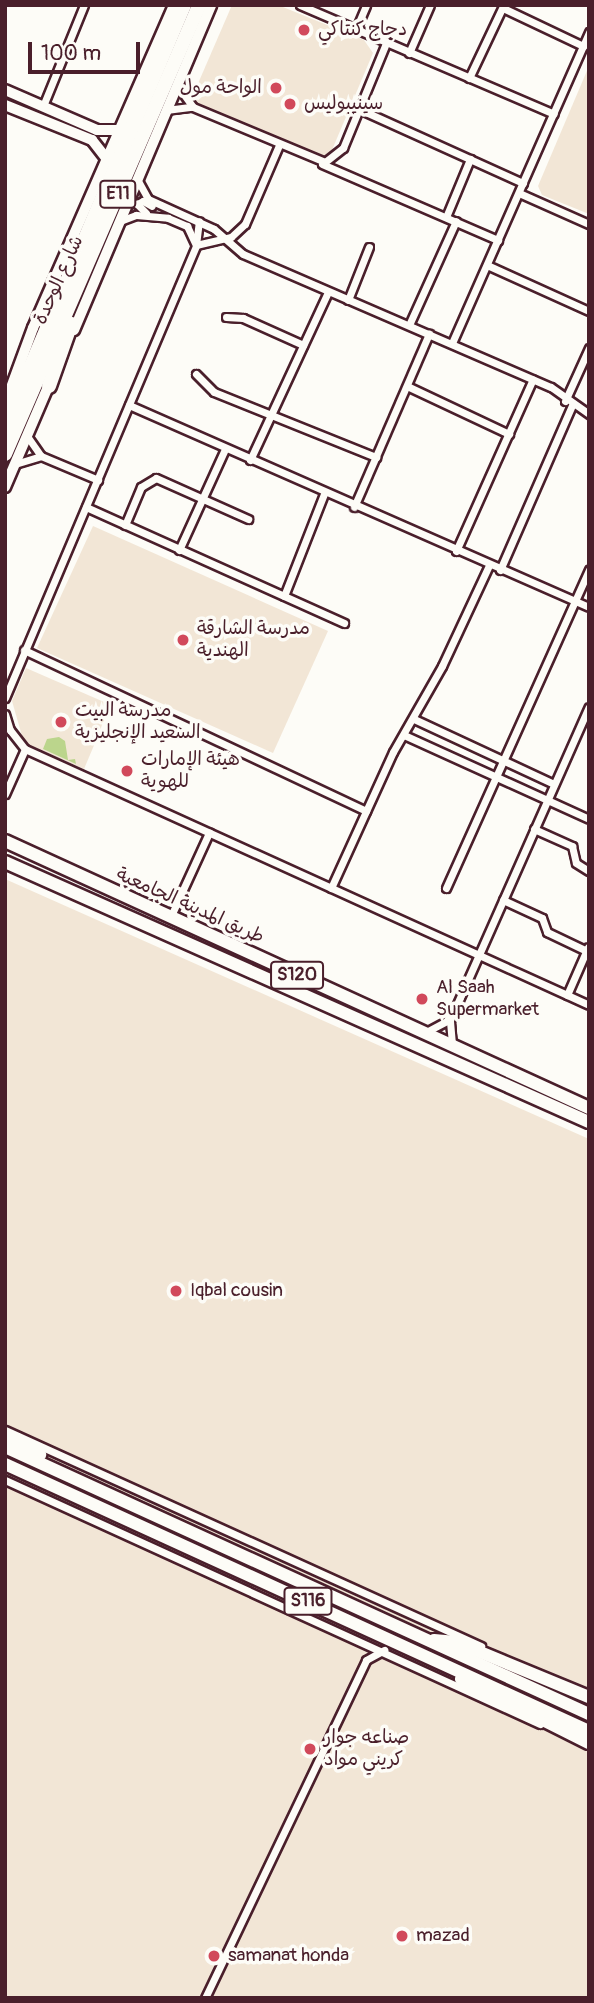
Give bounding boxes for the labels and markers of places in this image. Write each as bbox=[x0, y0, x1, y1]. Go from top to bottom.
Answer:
place label: دجاج كنتاكي bbox=[318, 19, 407, 41]
marker: دجاج كنتاكي bbox=[296, 22, 312, 38]
place label: الواحة مول bbox=[180, 77, 262, 99]
marker: الواحة مول bbox=[268, 80, 284, 96]
place label: سينيبوليس bbox=[304, 93, 383, 115]
marker: سينيبوليس bbox=[282, 96, 298, 112]
place label: مدرسة الشارقة الهندية bbox=[197, 618, 310, 662]
marker: مدرسة الشارقة الهندية bbox=[175, 632, 191, 648]
place label: مدرسة البيت السعيد الإنجليزية bbox=[75, 700, 201, 744]
marker: مدرسة البيت السعيد الإنجليزية bbox=[53, 714, 69, 730]
place label: هيئة الإمارات للهوية bbox=[141, 749, 240, 793]
marker: هيئة الإمارات للهوية bbox=[119, 763, 135, 779]
place label: Al Saah Supermarket bbox=[436, 977, 539, 1021]
marker: Al Saah Supermarket bbox=[414, 991, 430, 1007]
place label: Iqbal cousin bbox=[190, 1280, 283, 1302]
marker: Iqbal cousin bbox=[168, 1283, 184, 1299]
place label: صناعه جوار كريني مواد bbox=[324, 1727, 409, 1771]
marker: صناعه جوار كريني مواد bbox=[302, 1741, 318, 1757]
place label: mazad bbox=[416, 1925, 470, 1947]
marker: mazad bbox=[394, 1928, 410, 1944]
place label: samanat honda bbox=[228, 1945, 349, 1967]
marker: samanat honda bbox=[206, 1948, 222, 1964]

